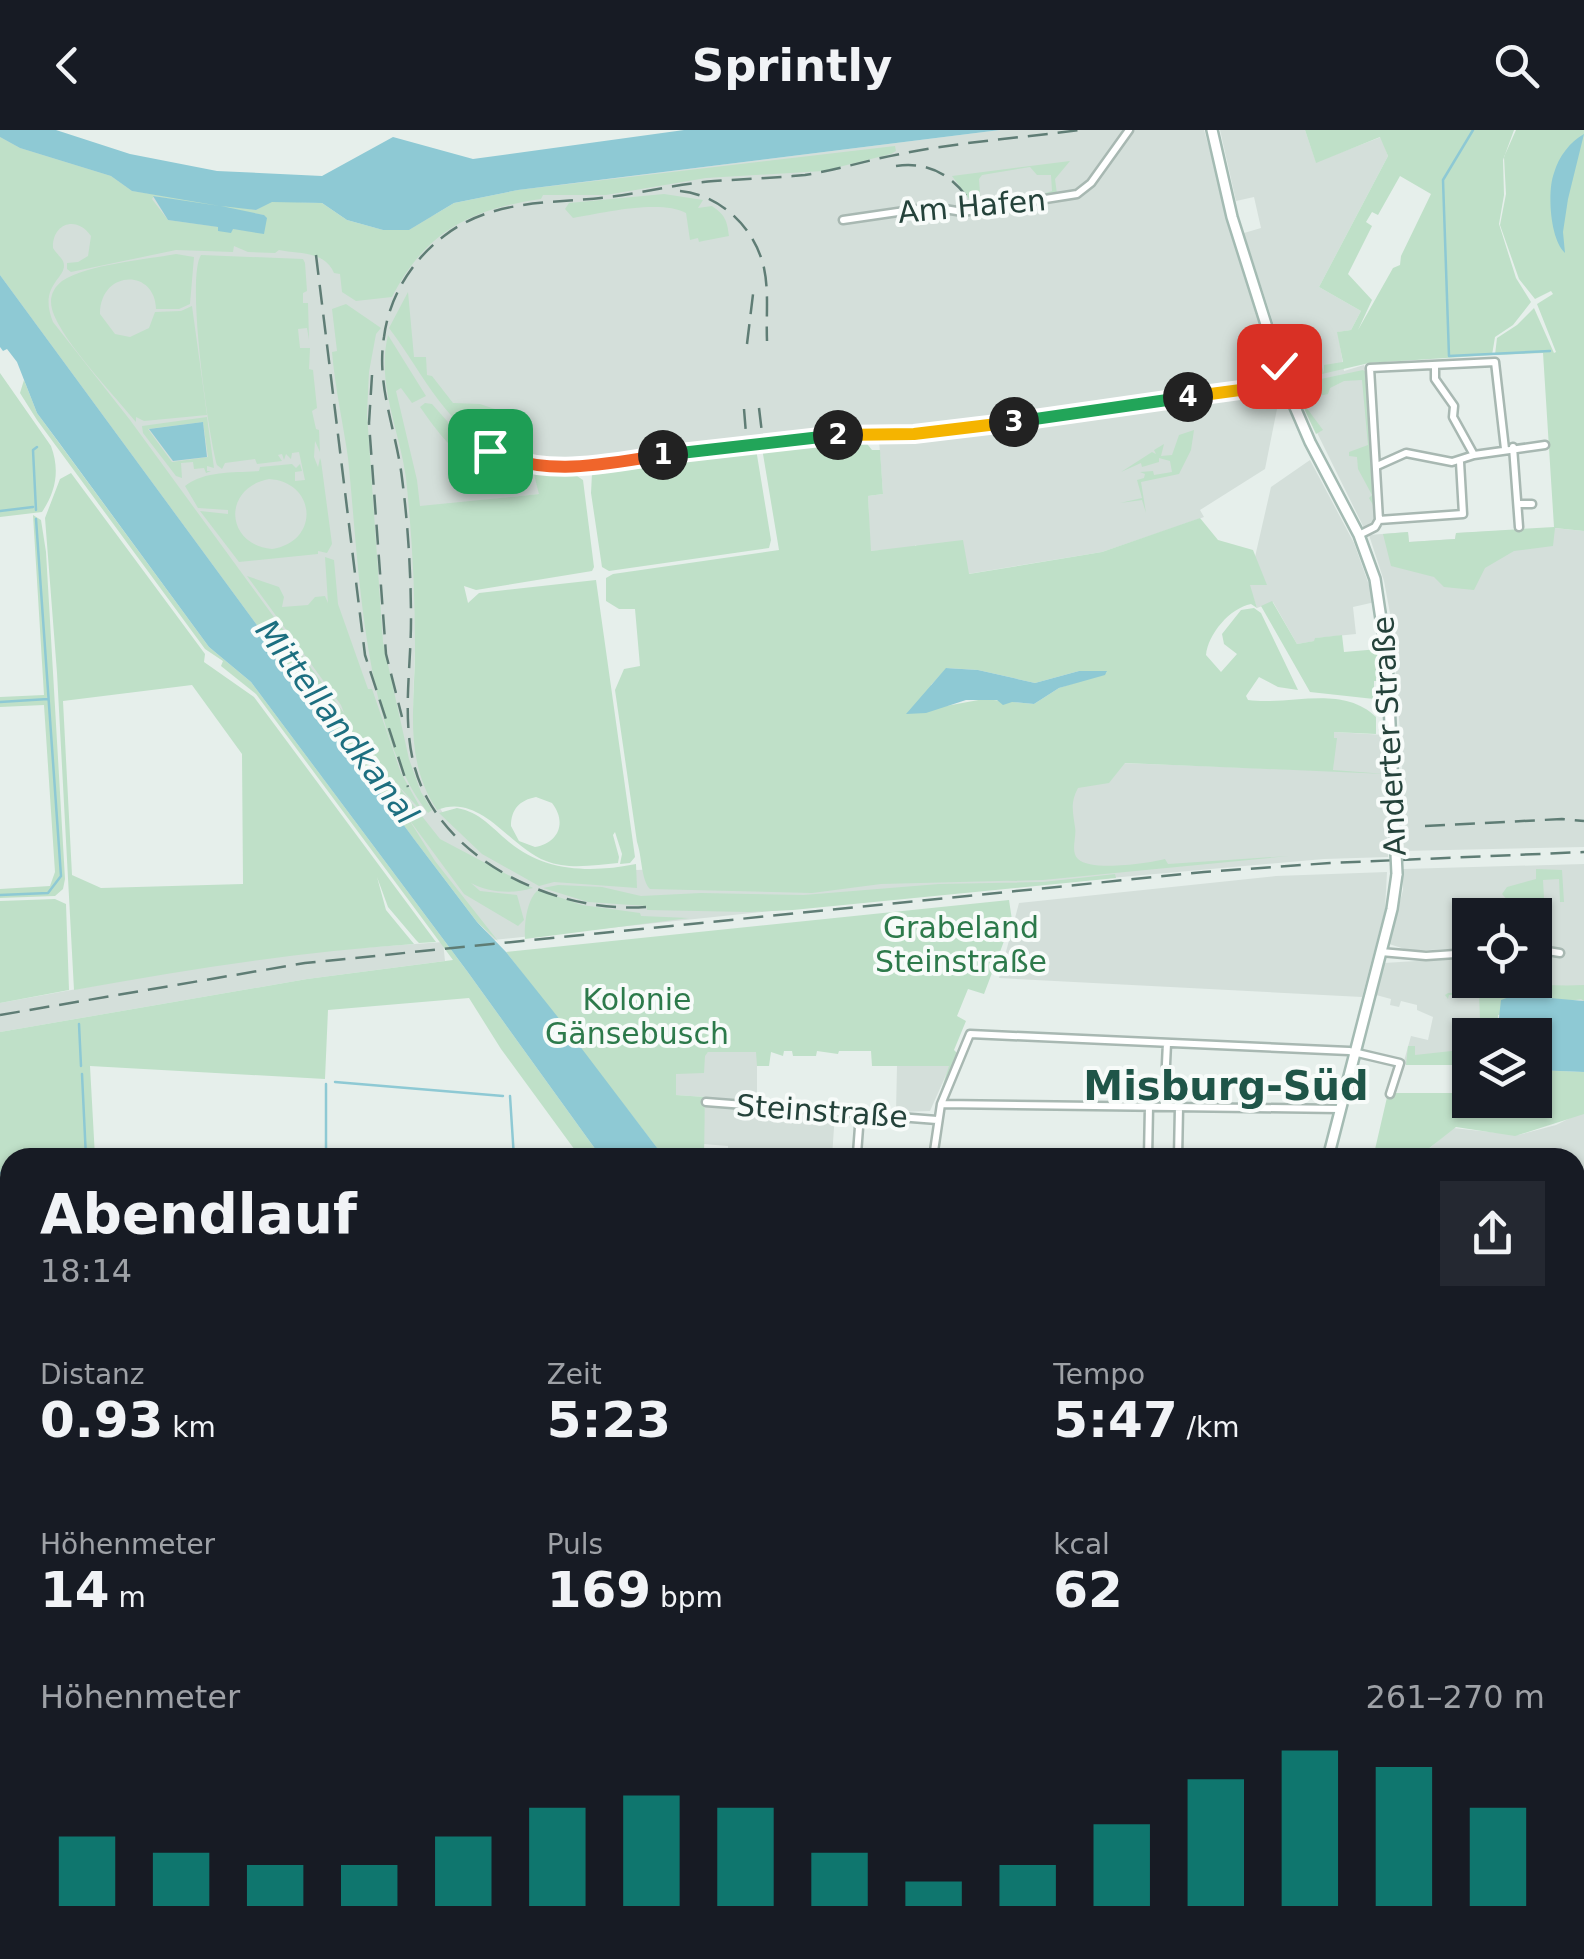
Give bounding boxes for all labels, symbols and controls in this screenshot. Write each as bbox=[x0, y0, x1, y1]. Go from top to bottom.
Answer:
icon: back bbox=[40, 38, 95, 93]
icon: search bbox=[1489, 38, 1544, 93]
text: Sprintly bbox=[692, 39, 892, 92]
street label: Am Hafen bbox=[897, 182, 1047, 230]
pin bbox=[1237, 324, 1322, 409]
icon: check bbox=[1252, 339, 1307, 394]
pin: 4 bbox=[1163, 372, 1213, 422]
text: 4 bbox=[1178, 380, 1198, 413]
pin: 3 bbox=[989, 397, 1039, 447]
text: 3 bbox=[1004, 405, 1024, 438]
pin bbox=[448, 409, 533, 494]
pin: 2 bbox=[813, 410, 863, 460]
text: 2 bbox=[828, 418, 848, 451]
icon: arrive bbox=[463, 424, 518, 479]
pin: 1 bbox=[638, 430, 688, 480]
text: 1 bbox=[653, 438, 673, 471]
water label: Mittellandkanal bbox=[248, 612, 426, 832]
street label: Anderter Straße bbox=[1365, 615, 1413, 857]
map controls bbox=[1452, 898, 1552, 1118]
button: locate bbox=[1452, 898, 1552, 998]
park label: Grabeland Steinstraße bbox=[875, 910, 1047, 979]
park label: Kolonie Gänsebusch bbox=[545, 982, 729, 1051]
button: layers bbox=[1452, 1018, 1552, 1118]
district label: Misburg-Süd bbox=[1083, 1063, 1369, 1109]
street label: Steinstraße bbox=[735, 1088, 909, 1134]
button: share bbox=[1440, 1181, 1545, 1286]
text: Abendlauf bbox=[40, 1182, 357, 1246]
text: 18:14 bbox=[40, 1252, 132, 1290]
text: Distanz bbox=[40, 1358, 145, 1391]
text: Zeit bbox=[547, 1358, 602, 1391]
text: Tempo bbox=[1053, 1358, 1145, 1391]
text: 0.93 bbox=[40, 1391, 163, 1449]
text: 5:23 bbox=[547, 1391, 671, 1449]
text: 5:47 bbox=[1053, 1391, 1178, 1449]
text: km bbox=[163, 1411, 216, 1444]
text: /km bbox=[1178, 1411, 1240, 1444]
text: Höhenmeter bbox=[40, 1528, 215, 1561]
text: Puls bbox=[547, 1528, 603, 1561]
text: kcal bbox=[1053, 1528, 1110, 1561]
text: 14 bbox=[40, 1561, 110, 1619]
text: 169 bbox=[547, 1561, 651, 1619]
text: 62 bbox=[1053, 1561, 1123, 1619]
text: m bbox=[110, 1581, 146, 1614]
text: bpm bbox=[651, 1581, 723, 1614]
text: Höhenmeter bbox=[40, 1678, 240, 1716]
text: 261–270 m bbox=[1366, 1678, 1545, 1716]

